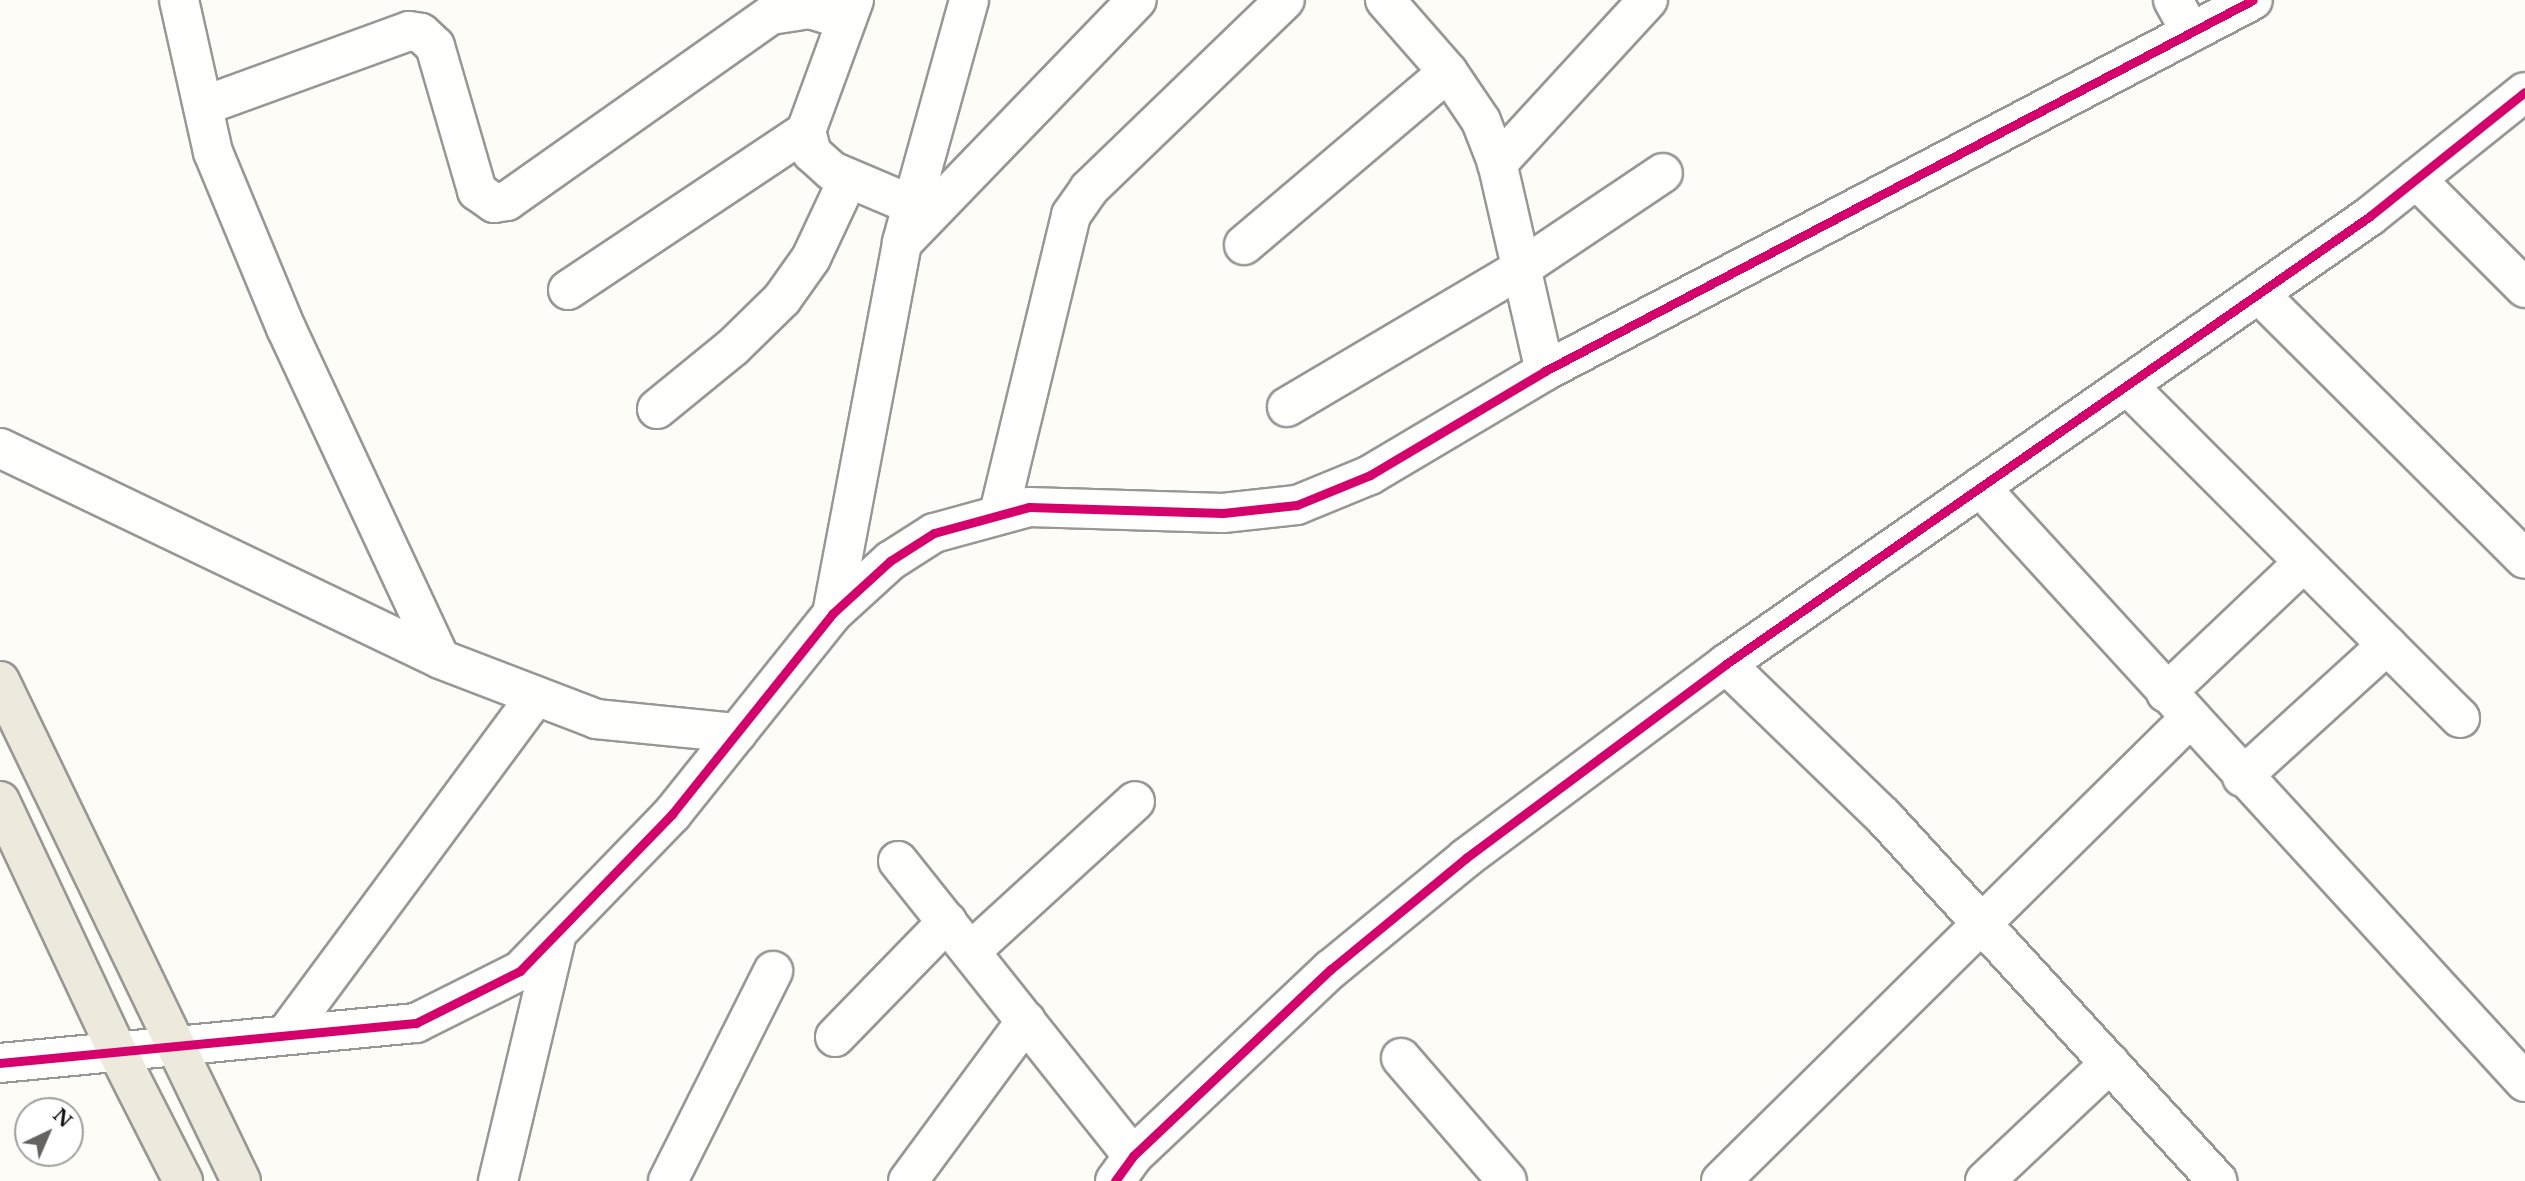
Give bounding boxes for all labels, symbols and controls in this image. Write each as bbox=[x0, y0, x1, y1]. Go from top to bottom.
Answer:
north arrow bbox=[14, 1097, 84, 1167]
text: N bbox=[48, 1103, 77, 1132]

